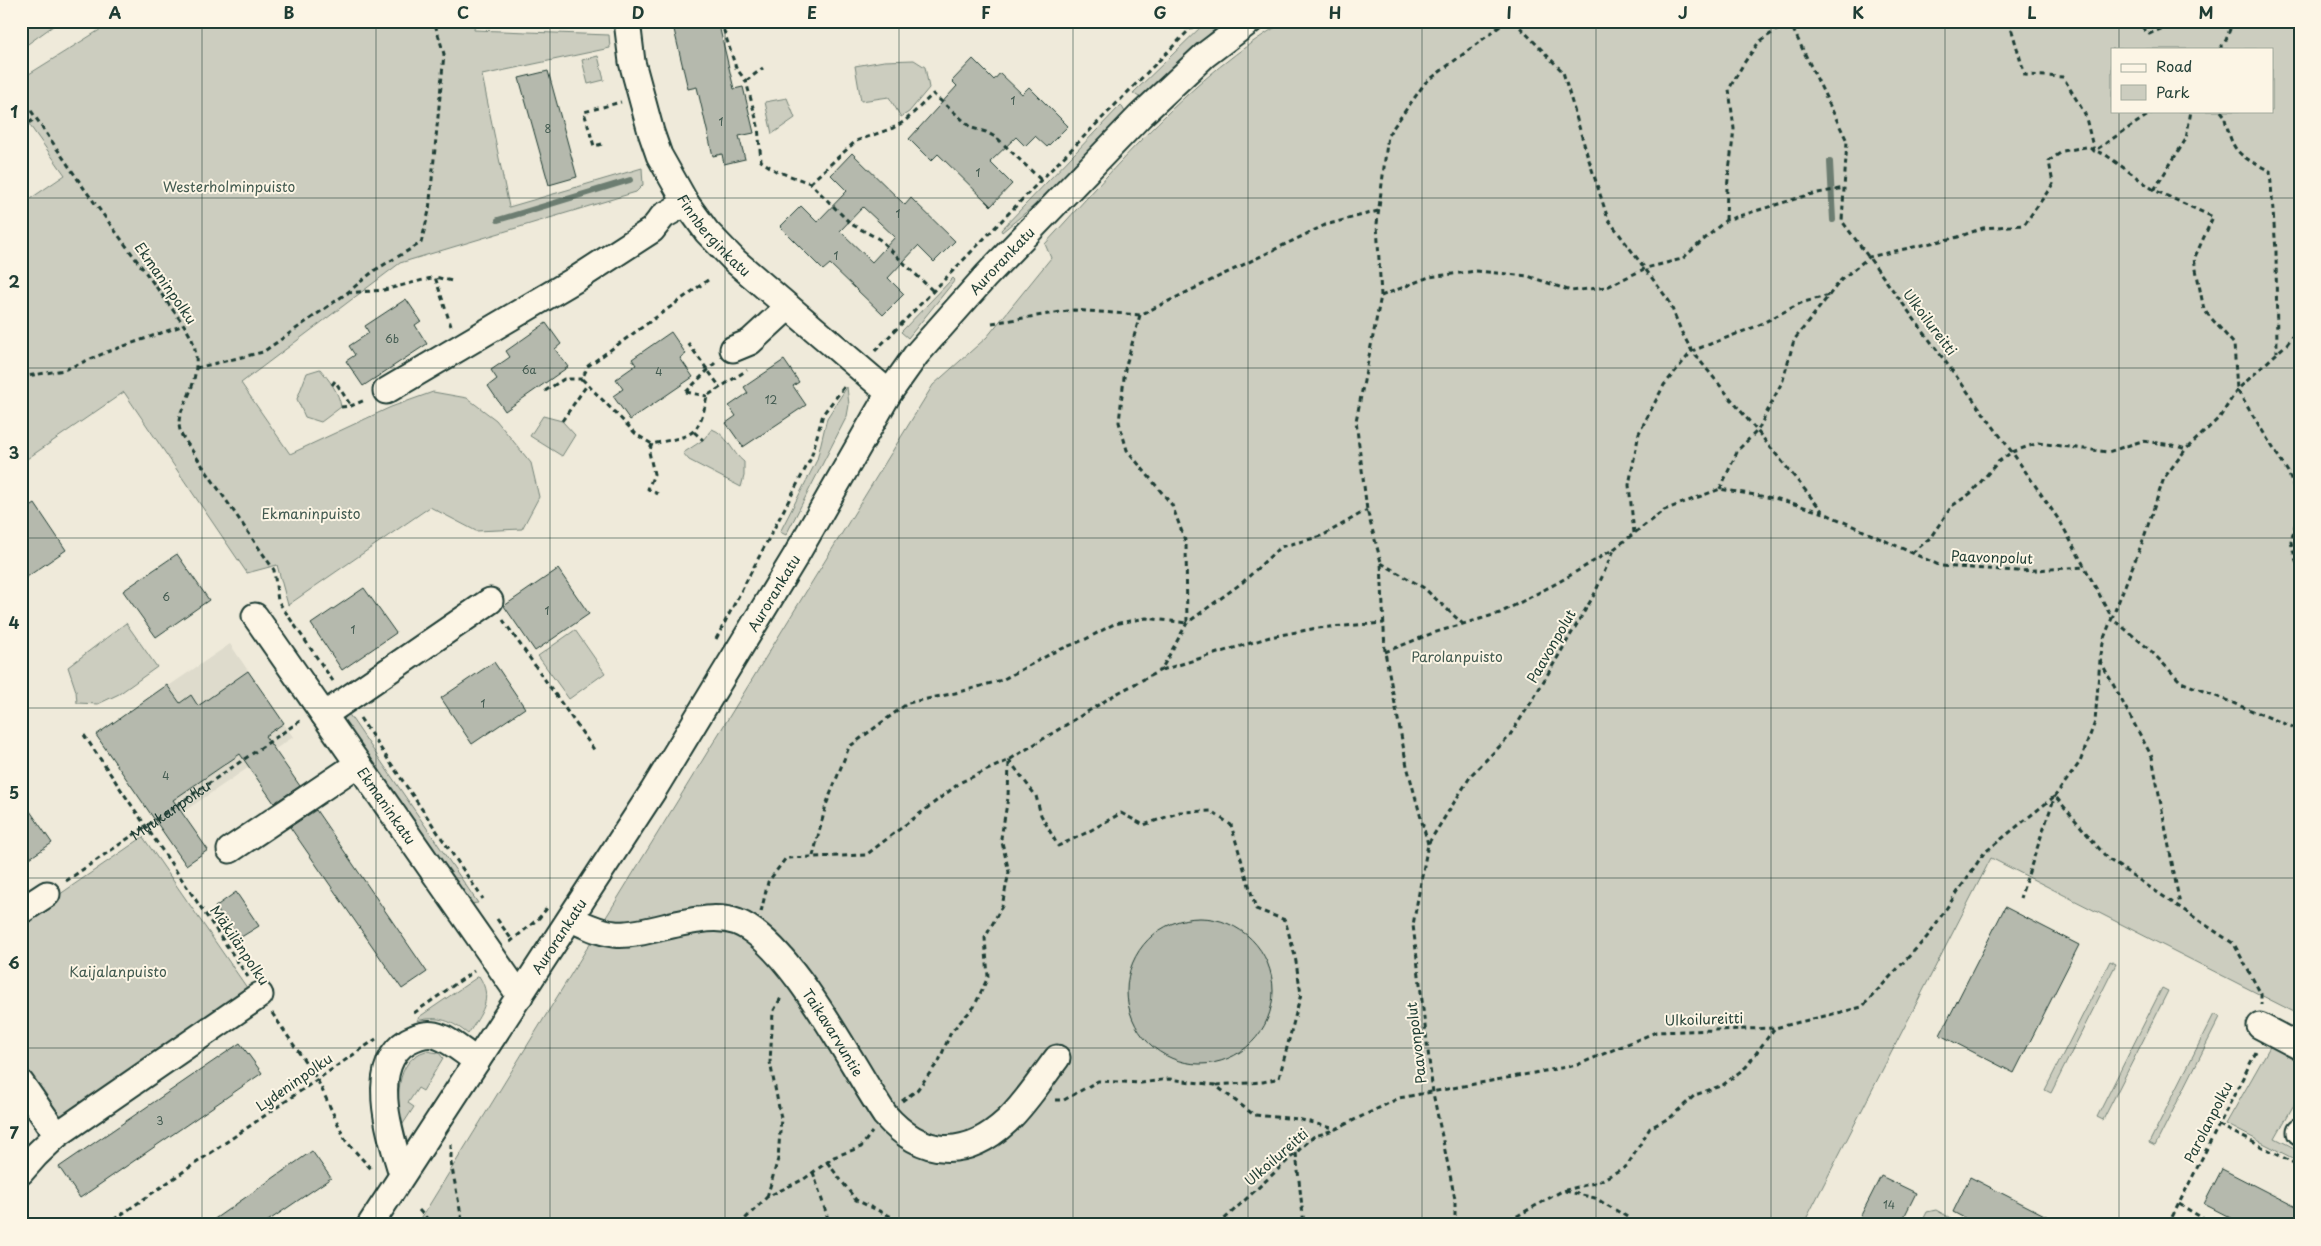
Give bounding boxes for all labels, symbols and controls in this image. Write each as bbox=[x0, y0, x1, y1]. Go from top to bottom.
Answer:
text: A bbox=[109, 0, 122, 24]
text: B bbox=[284, 0, 295, 24]
text: C bbox=[457, 0, 469, 24]
text: D bbox=[632, 0, 644, 24]
text: E bbox=[807, 0, 817, 24]
text: F bbox=[981, 0, 991, 24]
text: G bbox=[1153, 0, 1167, 24]
text: H bbox=[1329, 0, 1341, 24]
text: I bbox=[1506, 0, 1512, 24]
text: J bbox=[1678, 0, 1688, 24]
text: K bbox=[1852, 0, 1864, 24]
text: L bbox=[2027, 0, 2037, 24]
text: M bbox=[2198, 0, 2214, 24]
legend bbox=[2111, 48, 2274, 112]
text: Road bbox=[2156, 54, 2192, 77]
text: Park bbox=[2156, 80, 2190, 103]
house number: 1 bbox=[1011, 92, 1016, 109]
text: 1 bbox=[10, 99, 18, 123]
house number: 1 bbox=[719, 113, 724, 130]
house number: 8 bbox=[545, 120, 552, 137]
house number: 1 bbox=[976, 164, 981, 181]
park label: Westerholminpuisto bbox=[163, 176, 296, 197]
street label: Finnberginkatu bbox=[672, 190, 756, 281]
house number: 1 bbox=[896, 205, 901, 222]
street label: Aurorankatu bbox=[964, 222, 1039, 299]
street label: Ekmaninpolku bbox=[130, 238, 202, 328]
house number: 1 bbox=[834, 247, 839, 264]
text: 2 bbox=[8, 269, 20, 293]
street label: Ulkoilureitti bbox=[1898, 284, 1962, 360]
house number: 6b bbox=[385, 330, 399, 347]
house number: 6a bbox=[522, 361, 536, 378]
house number: 4 bbox=[655, 363, 663, 380]
house number: 12 bbox=[765, 391, 778, 408]
text: 3 bbox=[9, 440, 19, 464]
park label: Ekmaninpuisto bbox=[261, 503, 361, 524]
street label: Paavonpolut bbox=[1951, 545, 2034, 569]
street label: Aurorankatu bbox=[742, 550, 805, 635]
house number: 6 bbox=[162, 588, 170, 605]
house number: 1 bbox=[545, 602, 550, 619]
street label: Paavonpolut bbox=[1521, 605, 1581, 687]
text: 4 bbox=[9, 610, 20, 634]
house number: 1 bbox=[351, 621, 356, 638]
park label: Parolanpuisto bbox=[1411, 646, 1503, 667]
house number: 1 bbox=[481, 695, 486, 712]
street label: Ekmaninkatu bbox=[353, 763, 421, 848]
house number: 4 bbox=[162, 767, 170, 784]
street label: Muukanpolku bbox=[126, 775, 214, 845]
text: 5 bbox=[9, 780, 19, 804]
street label: Aurorankatu bbox=[526, 894, 591, 978]
street label: Mäkilänpolku bbox=[205, 901, 275, 989]
text: 6 bbox=[8, 950, 20, 974]
park label: Kaijalanpuisto bbox=[69, 961, 167, 982]
street label: Taikavarvuntie bbox=[798, 984, 869, 1080]
street label: Paavonpolut bbox=[1401, 1001, 1431, 1085]
street label: Ulkoilureitti bbox=[1664, 1007, 1744, 1031]
street label: Lydeninpolku bbox=[251, 1048, 337, 1116]
street label: Parolanpolku bbox=[2178, 1078, 2238, 1166]
house number: 3 bbox=[156, 1112, 164, 1129]
text: 7 bbox=[9, 1120, 19, 1144]
street label: Ulkoilureitti bbox=[1239, 1123, 1313, 1191]
house number: 14 bbox=[1883, 1196, 1895, 1213]

